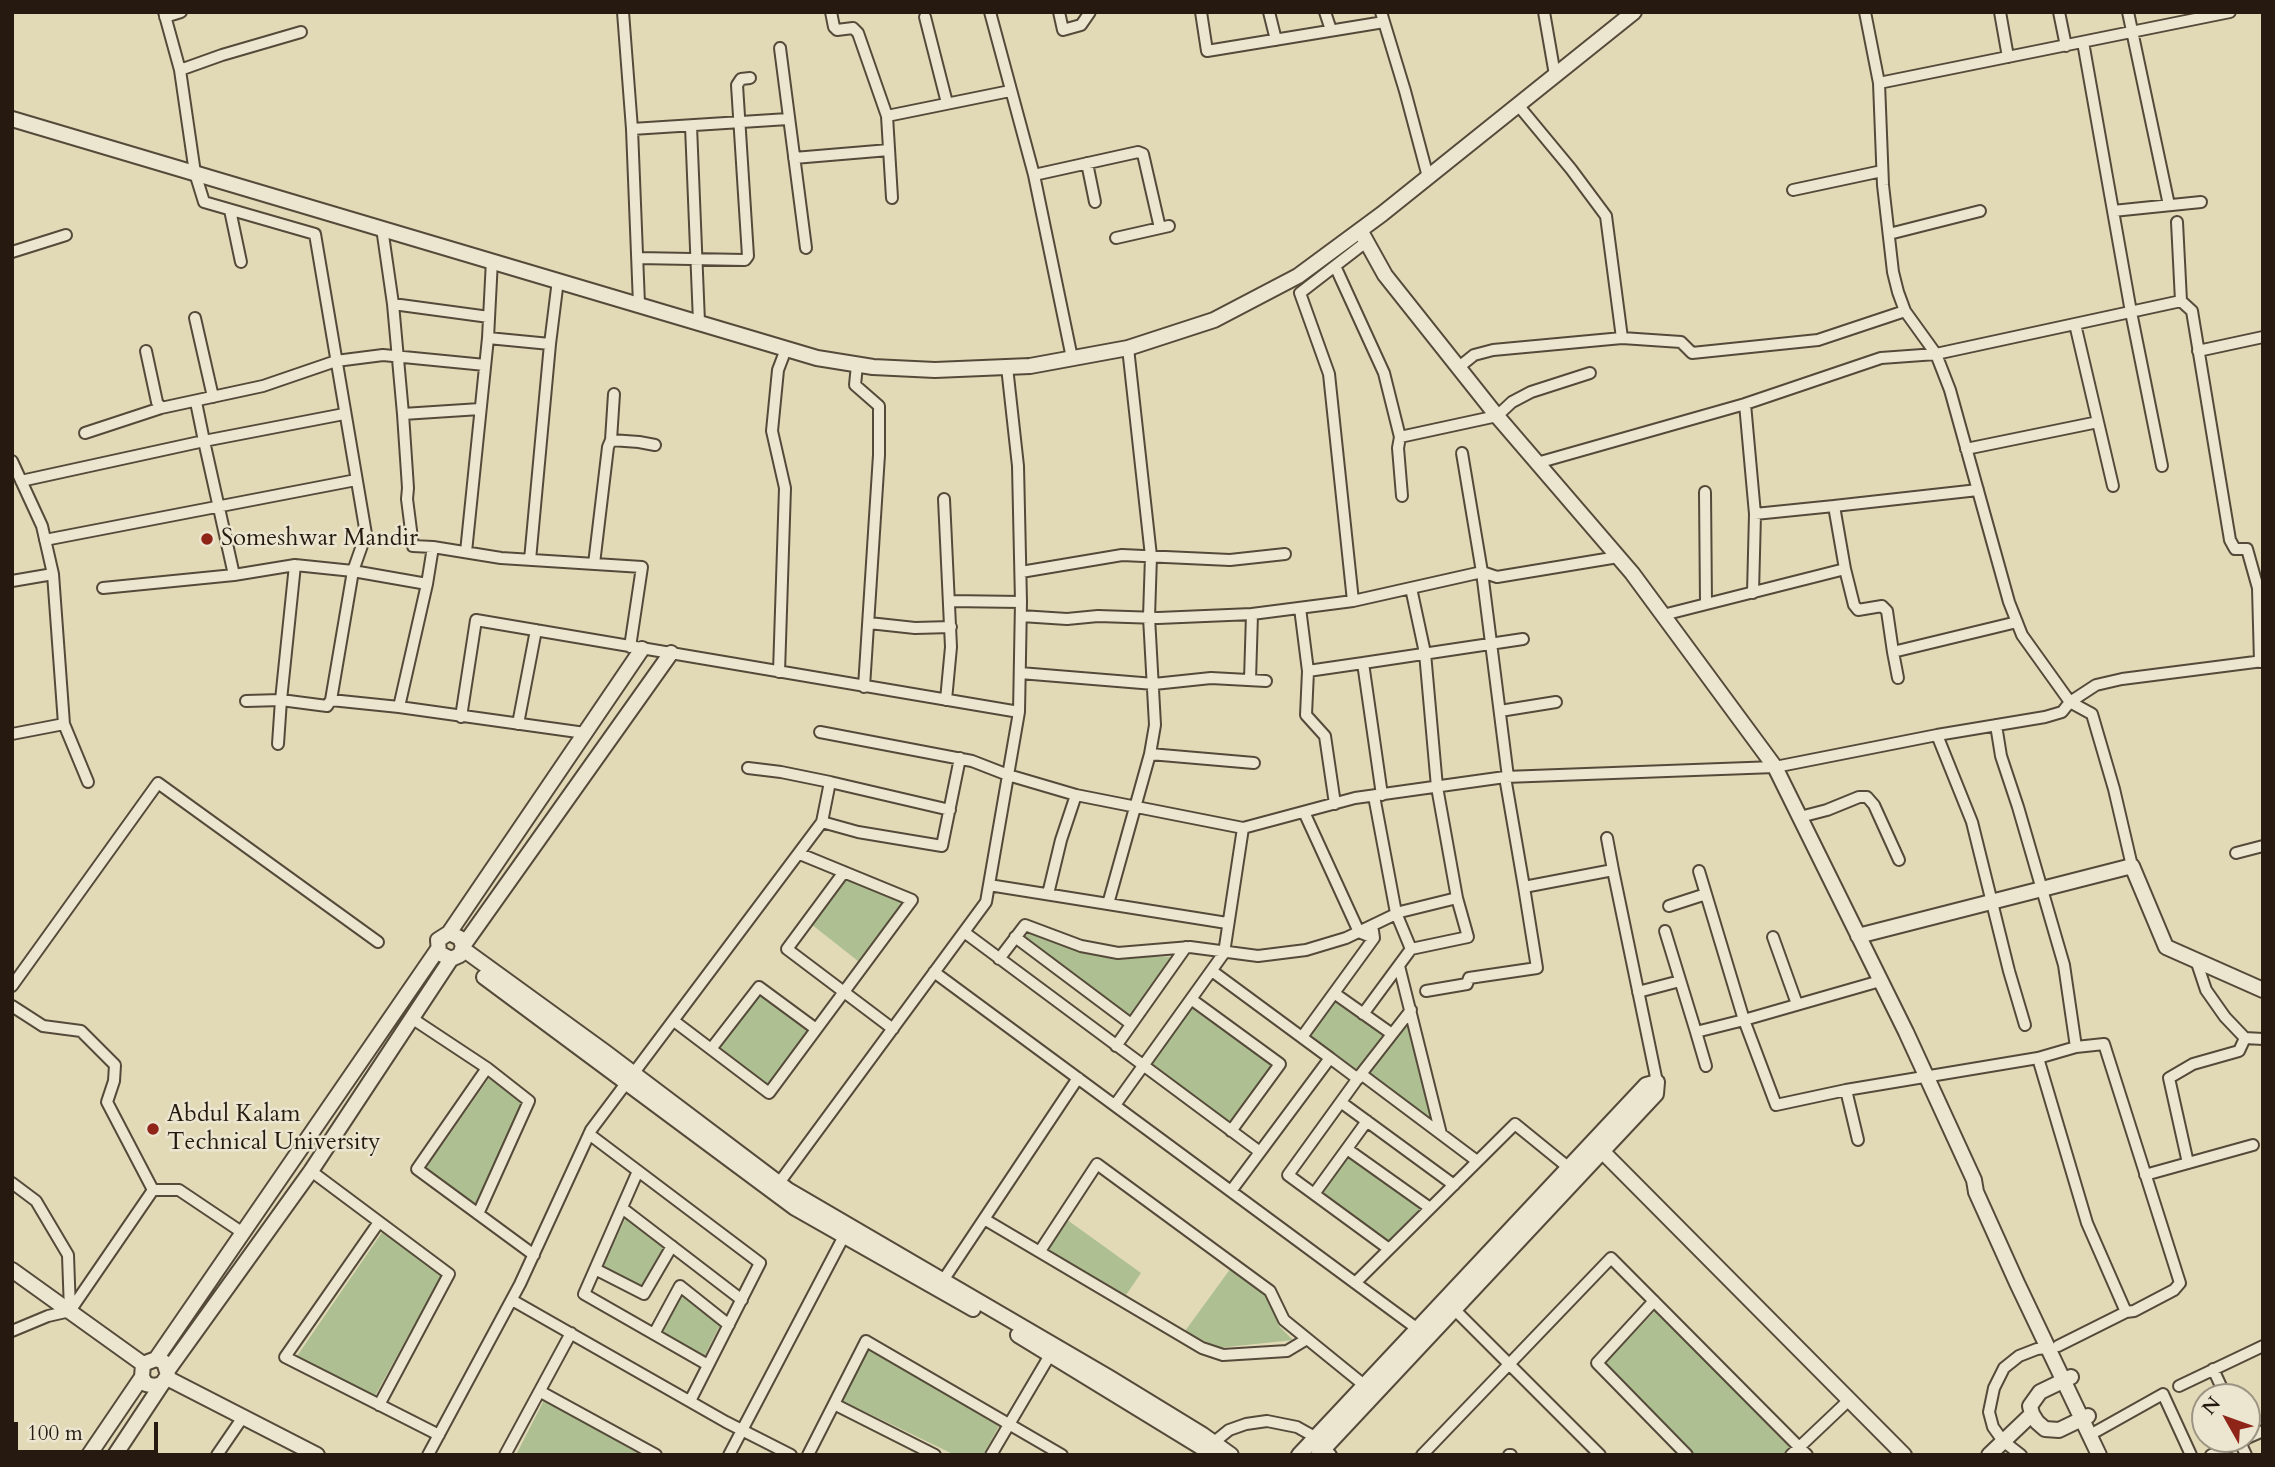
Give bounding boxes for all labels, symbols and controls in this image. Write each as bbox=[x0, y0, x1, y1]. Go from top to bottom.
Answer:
place label: Someshwar Mandir bbox=[221, 525, 418, 553]
marker: Someshwar Mandir bbox=[199, 531, 215, 547]
place label: Abdul Kalam Technical University bbox=[167, 1101, 381, 1157]
marker: Abdul Kalam Technical University bbox=[145, 1121, 161, 1137]
north arrow bbox=[2191, 1383, 2261, 1453]
text: N bbox=[2196, 1391, 2227, 1420]
scale bar bbox=[18, 1408, 161, 1452]
text: 100 m bbox=[27, 1419, 83, 1448]

